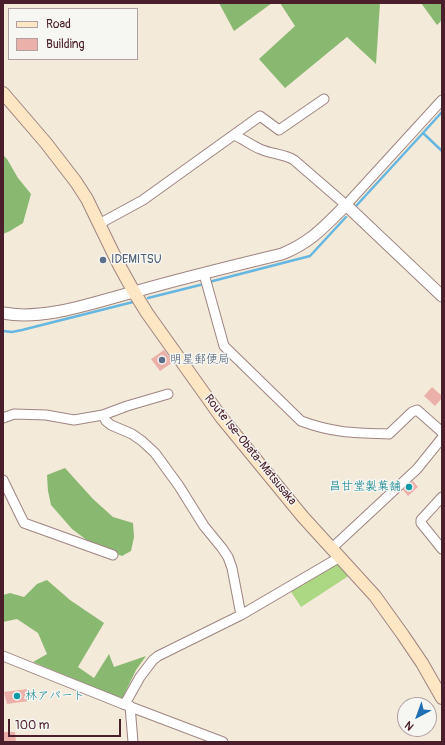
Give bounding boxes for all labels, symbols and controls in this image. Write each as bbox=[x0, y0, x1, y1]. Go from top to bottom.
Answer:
legend bbox=[8, 8, 138, 60]
text: Road bbox=[46, 17, 71, 32]
text: Building bbox=[46, 37, 85, 52]
place label: IDEMITSU bbox=[111, 253, 162, 267]
marker: IDEMITSU bbox=[98, 255, 108, 265]
place label: 明星郵便局 bbox=[170, 353, 230, 367]
marker: 明星郵便局 bbox=[157, 355, 167, 365]
street label: Route Ise-Obata-Matsusaka bbox=[201, 392, 299, 508]
place label: 昌甘堂製菓舗 bbox=[329, 480, 401, 494]
marker: 昌甘堂製菓舗 bbox=[404, 482, 414, 492]
place label: 林アパート bbox=[25, 689, 85, 703]
marker: 林アパート bbox=[12, 691, 22, 701]
north arrow bbox=[397, 697, 437, 737]
scale bar bbox=[10, 711, 123, 737]
text: 100 m bbox=[15, 718, 49, 733]
text: N bbox=[402, 718, 417, 733]

